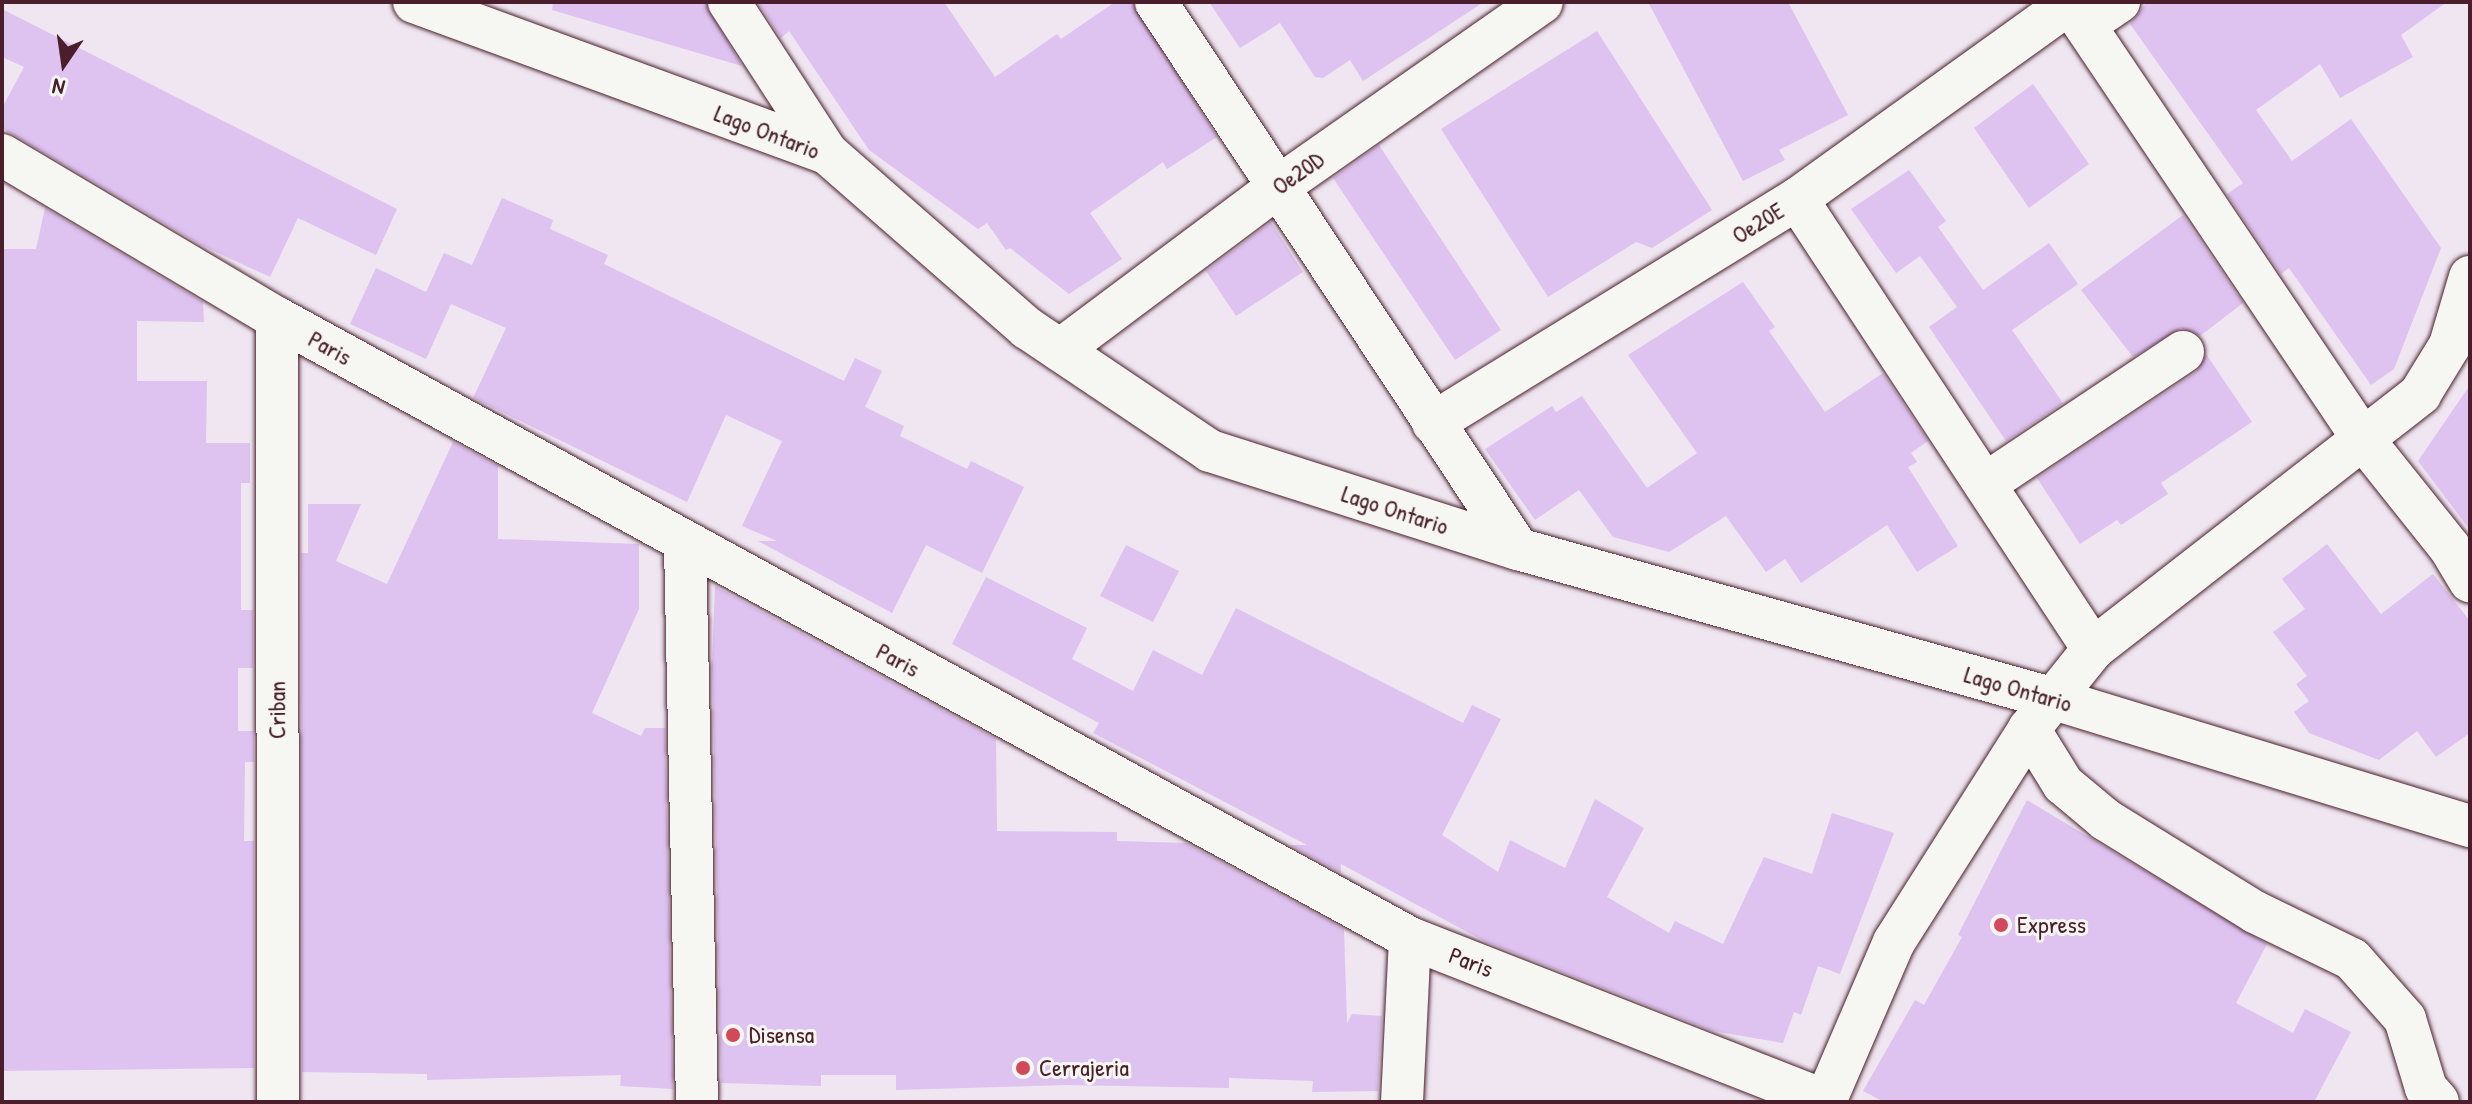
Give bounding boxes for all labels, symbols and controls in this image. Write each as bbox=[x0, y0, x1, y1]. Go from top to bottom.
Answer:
north arrow bbox=[24, 24, 104, 104]
text: N bbox=[50, 71, 68, 103]
street label: Lago Ontario bbox=[710, 99, 824, 165]
street label: Oe20D bbox=[1267, 145, 1329, 201]
street label: Oe20E bbox=[1727, 196, 1789, 250]
street label: Paris bbox=[303, 325, 357, 371]
street label: Lago Ontario bbox=[1338, 479, 1452, 541]
street label: Paris bbox=[871, 637, 925, 683]
street label: Lago Ontario bbox=[1961, 660, 2075, 718]
street label: Criban bbox=[263, 681, 291, 739]
place label: Express bbox=[2017, 911, 2086, 939]
marker: Express bbox=[1992, 916, 2010, 934]
street label: Paris bbox=[1445, 941, 1497, 983]
place label: Disensa bbox=[749, 1021, 814, 1049]
marker: Disensa bbox=[724, 1026, 742, 1044]
place label: Cerrajeria bbox=[1039, 1054, 1129, 1082]
marker: Cerrajeria bbox=[1014, 1059, 1032, 1077]

